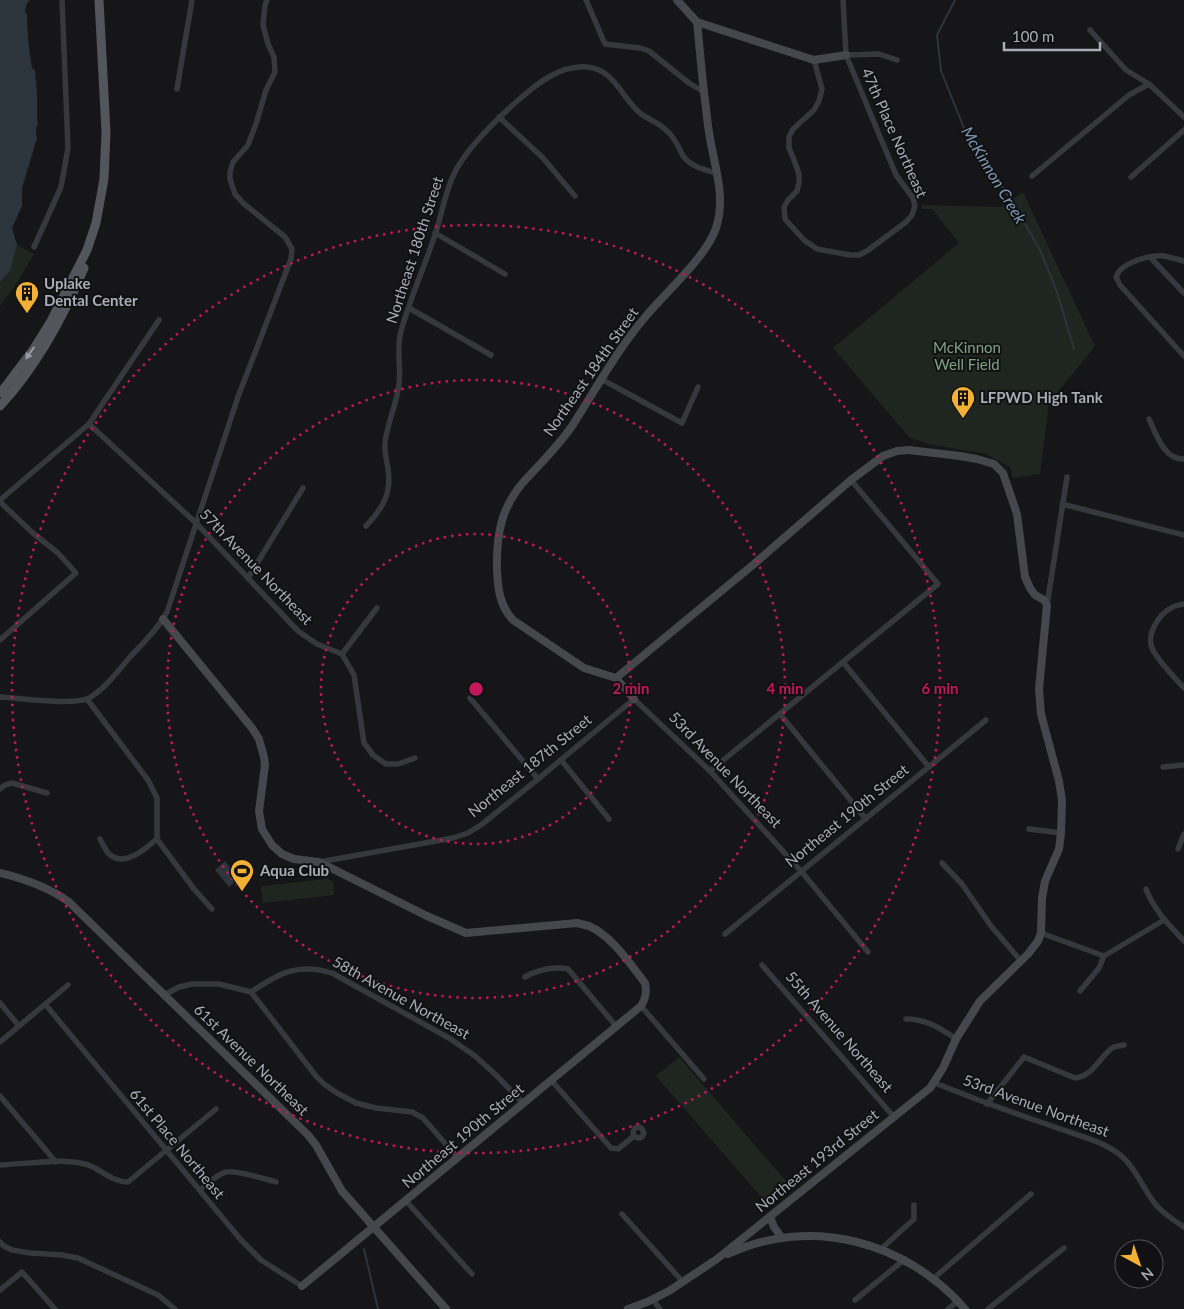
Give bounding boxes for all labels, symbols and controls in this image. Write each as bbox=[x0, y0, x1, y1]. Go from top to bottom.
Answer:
scale bar bbox=[1004, 20, 1100, 52]
text: 100 m bbox=[1012, 27, 1054, 45]
street label: 47th Place Northeast bbox=[858, 65, 932, 201]
water label: McKinnon Creek bbox=[958, 123, 1031, 227]
street label: Northeast 180th Street bbox=[382, 173, 446, 325]
place label: Uplake Dental Center bbox=[44, 274, 138, 309]
building icon: Uplake Dental Center bbox=[14, 280, 40, 314]
street label: Northeast 184th Street bbox=[539, 303, 642, 439]
park label: McKinnon Well Field bbox=[933, 338, 1001, 373]
one-way arrow bbox=[25, 346, 35, 360]
building icon: LFPWD High Tank bbox=[950, 385, 976, 419]
place label: LFPWD High Tank bbox=[980, 388, 1104, 406]
street label: 57th Avenue Northeast bbox=[197, 505, 317, 628]
text: 2 min bbox=[612, 679, 650, 697]
text: 4 min bbox=[766, 679, 804, 697]
text: 6 min bbox=[921, 679, 959, 697]
centre of rings bbox=[467, 680, 485, 698]
street label: 53rd Avenue Northeast bbox=[666, 708, 786, 831]
street label: Northeast 187th Street bbox=[464, 710, 595, 820]
street label: Northeast 190th Street bbox=[781, 760, 912, 870]
sports icon: Aqua Club bbox=[229, 858, 255, 892]
place label: Aqua Club bbox=[259, 861, 329, 879]
street label: 58th Avenue Northeast bbox=[330, 952, 474, 1043]
street label: 55th Avenue Northeast bbox=[782, 967, 898, 1096]
street label: 61st Avenue Northeast bbox=[191, 1000, 313, 1119]
street label: 53rd Avenue Northeast bbox=[961, 1070, 1112, 1140]
street label: Northeast 190th Street bbox=[398, 1079, 527, 1191]
street label: 61st Place Northeast bbox=[127, 1085, 229, 1202]
street label: Northeast 193rd Street bbox=[751, 1105, 882, 1215]
north arrow bbox=[1114, 1239, 1164, 1289]
text: N bbox=[1138, 1264, 1157, 1284]

